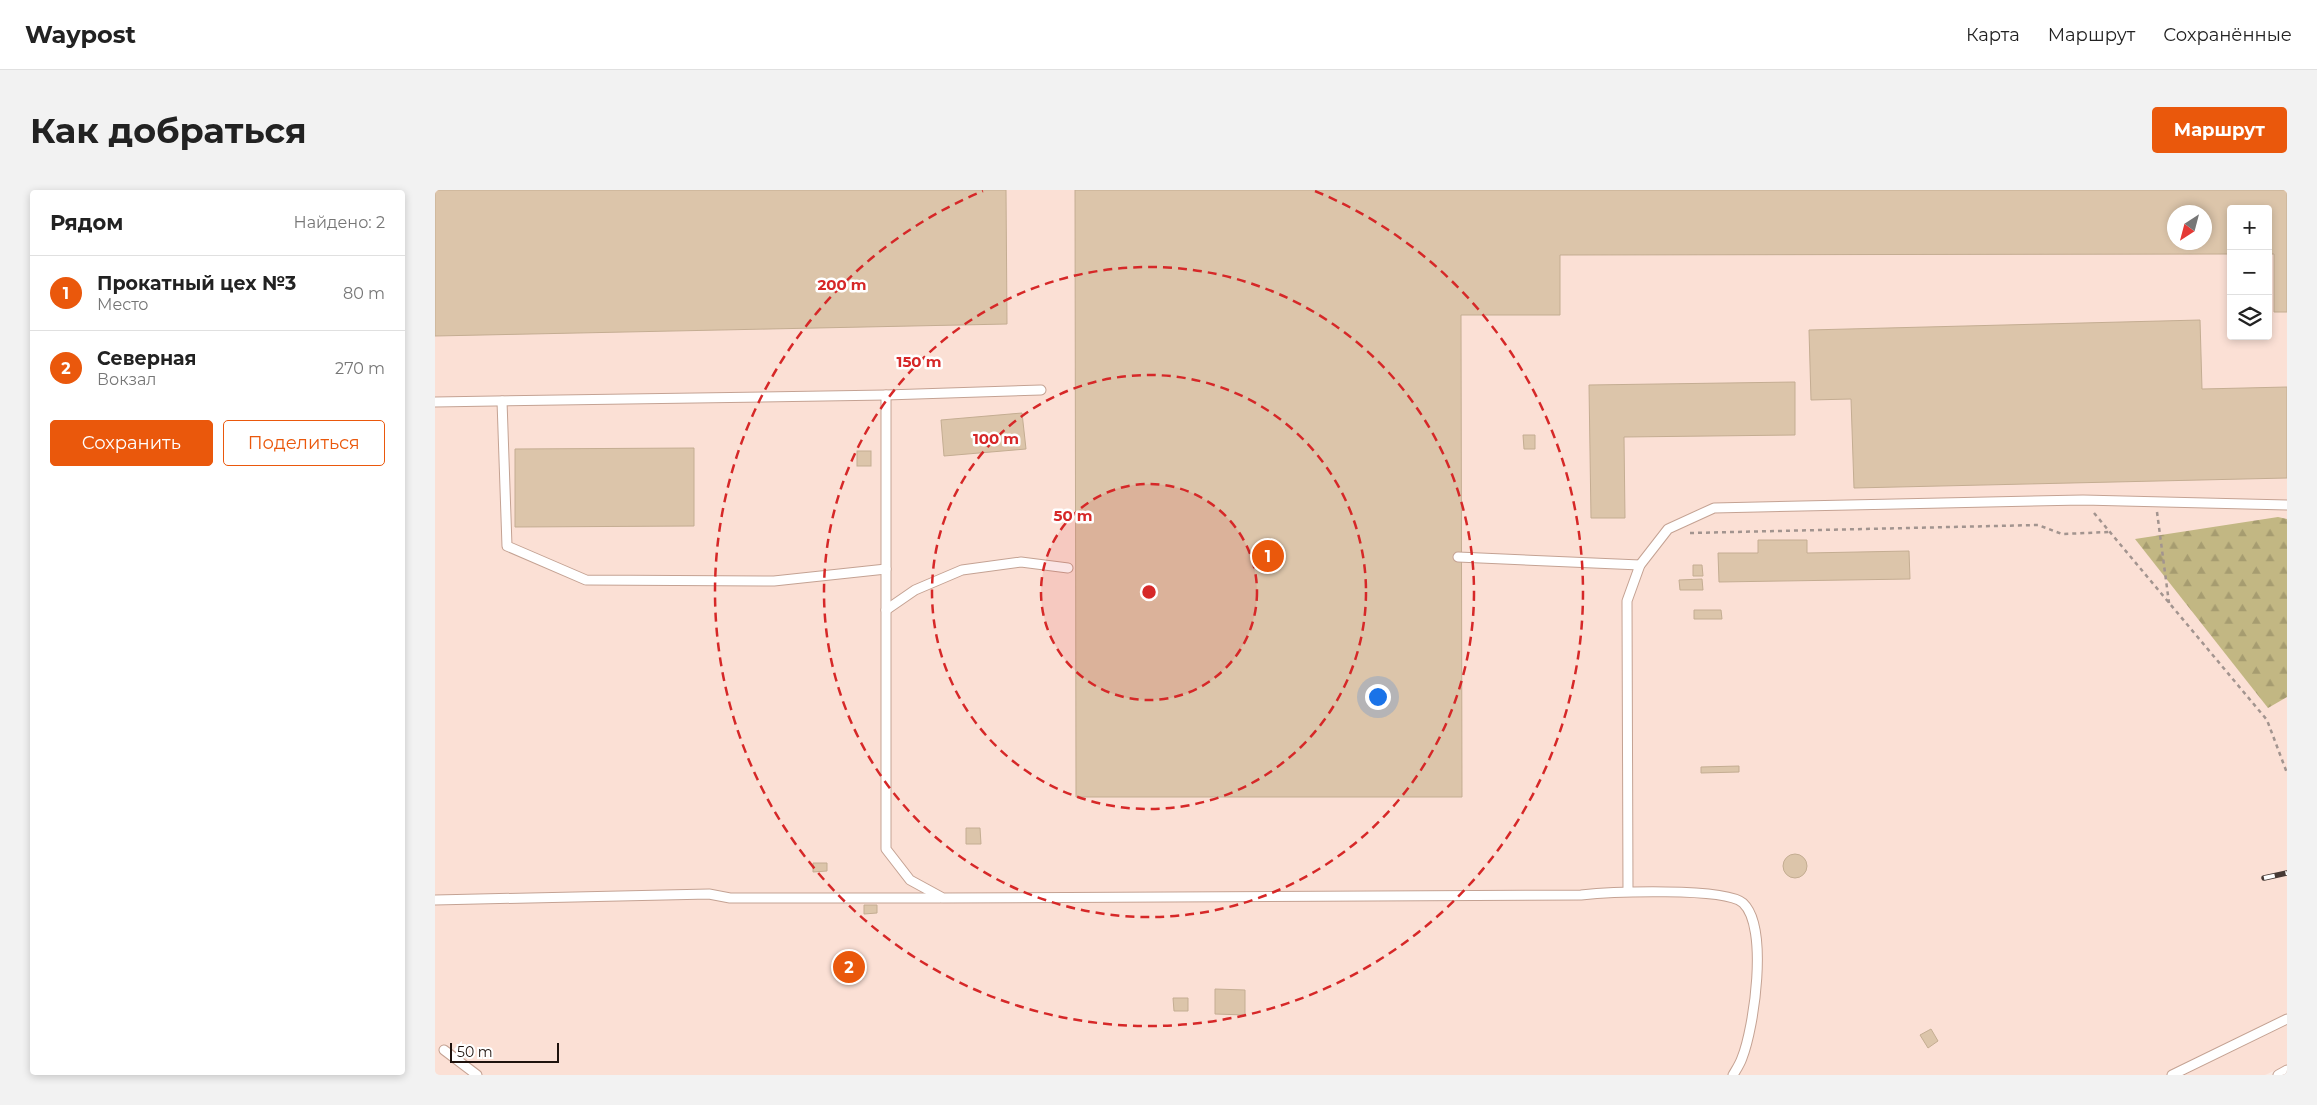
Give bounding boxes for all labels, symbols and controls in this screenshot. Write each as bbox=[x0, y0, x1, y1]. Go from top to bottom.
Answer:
text: Waypost bbox=[25, 20, 136, 49]
text: Карта bbox=[1966, 24, 2020, 46]
text: Маршрут bbox=[2048, 24, 2135, 46]
text: Сохранённые bbox=[2163, 24, 2292, 46]
button: Маршрут bbox=[2152, 107, 2287, 153]
text: Как добраться bbox=[30, 109, 307, 152]
north arrow bbox=[2167, 205, 2212, 250]
map controls bbox=[2227, 205, 2272, 340]
button: + bbox=[2227, 205, 2272, 250]
text: Рядом bbox=[50, 210, 123, 235]
text: Найдено: 2 bbox=[294, 213, 385, 232]
button: − bbox=[2227, 250, 2272, 295]
text: Прокатный цех №3 bbox=[97, 272, 296, 295]
text: 200 m bbox=[817, 275, 867, 294]
text: 1 bbox=[63, 284, 69, 303]
text: 80 m bbox=[343, 284, 385, 303]
text: Место bbox=[97, 295, 149, 314]
button: layers bbox=[2227, 295, 2272, 340]
text: Северная bbox=[97, 347, 196, 370]
text: 150 m bbox=[897, 352, 941, 371]
text: 2 bbox=[61, 359, 71, 378]
text: 270 m bbox=[335, 359, 385, 378]
text: Вокзал bbox=[97, 370, 156, 389]
button: Сохранить bbox=[50, 420, 213, 466]
button: Поделиться bbox=[223, 420, 385, 466]
text: 100 m bbox=[973, 429, 1019, 448]
text: 50 m bbox=[1053, 506, 1093, 525]
pin: 1 bbox=[1252, 537, 1284, 575]
centre of rings bbox=[1140, 583, 1158, 601]
your location bbox=[1365, 684, 1391, 710]
pin: 2 bbox=[833, 948, 865, 986]
scale bar bbox=[450, 1040, 559, 1063]
text: 50 m bbox=[457, 1043, 493, 1061]

